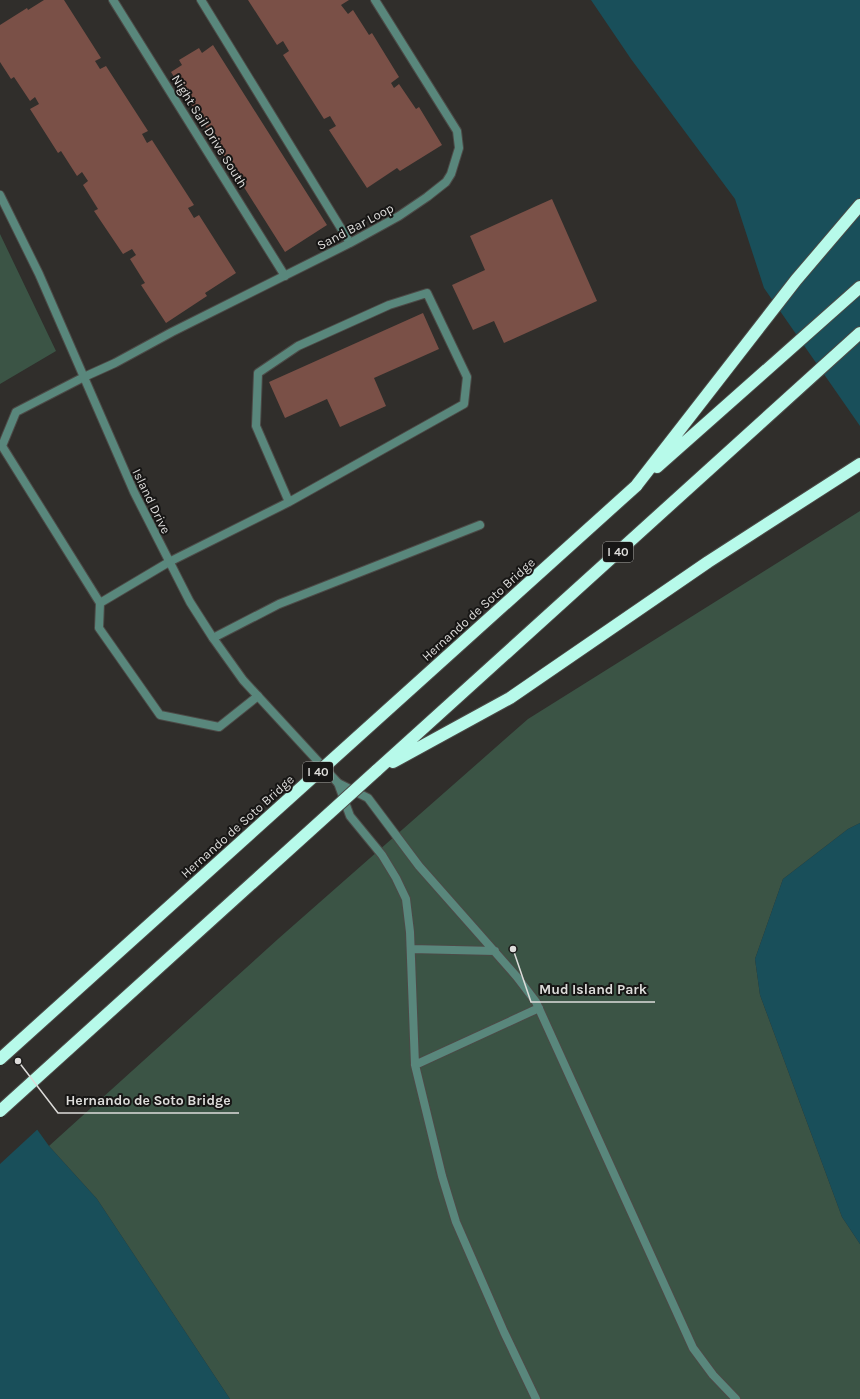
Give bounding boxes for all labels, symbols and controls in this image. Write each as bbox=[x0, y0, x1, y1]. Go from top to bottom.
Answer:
street label: Night Sail Drive South bbox=[169, 72, 251, 191]
street label: Sand Bar Loop bbox=[314, 200, 396, 253]
street label: Island Drive bbox=[129, 466, 174, 536]
road number: I 40 bbox=[603, 542, 633, 562]
street label: Hernando de Soto Bridge bbox=[419, 555, 538, 664]
road number: I 40 bbox=[303, 762, 333, 782]
street label: Hernando de Soto Bridge bbox=[178, 772, 297, 881]
callout: Mud Island Park bbox=[531, 976, 655, 1002]
text: Mud Island Park bbox=[539, 981, 648, 998]
callout: Hernando de Soto Bridge bbox=[58, 1087, 239, 1113]
text: Hernando de Soto Bridge bbox=[65, 1092, 231, 1109]

